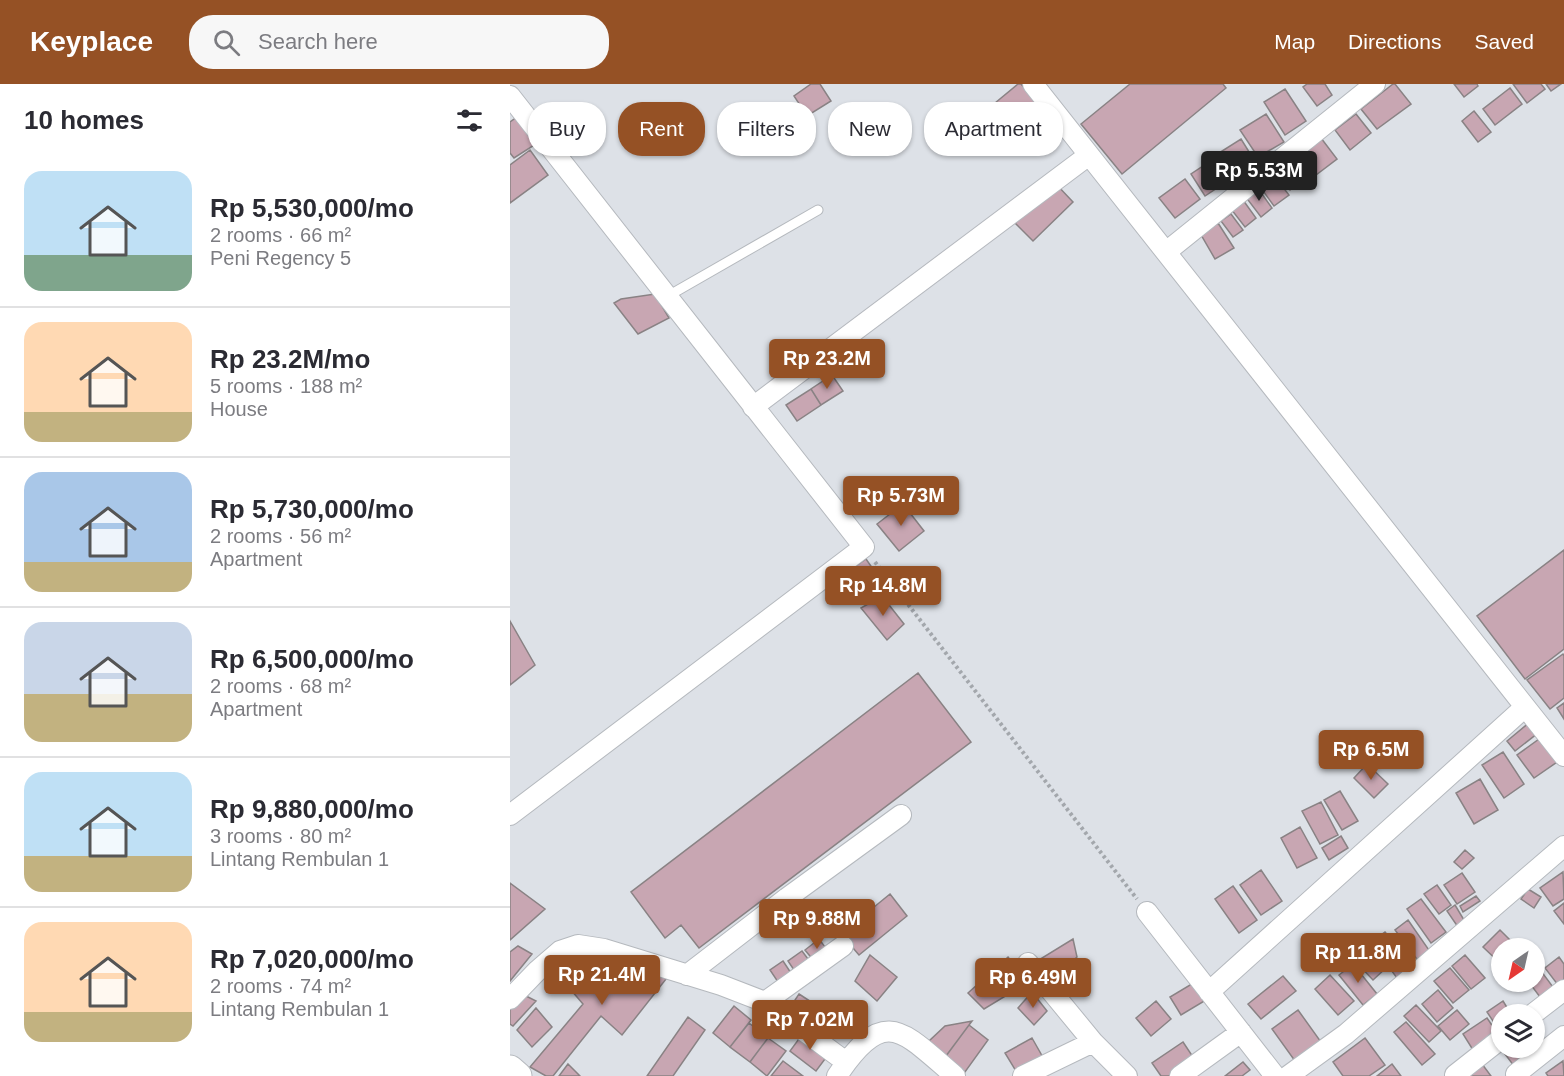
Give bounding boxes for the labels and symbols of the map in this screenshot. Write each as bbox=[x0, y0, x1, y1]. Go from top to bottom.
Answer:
pin: Rp 5.53M bbox=[1197, 151, 1321, 202]
pin: Rp 23.2M bbox=[765, 339, 889, 390]
pin: Rp 5.73M bbox=[839, 476, 963, 527]
pin: Rp 14.8M bbox=[821, 566, 945, 617]
pin: Rp 6.5M bbox=[1316, 730, 1426, 781]
pin: Rp 9.88M bbox=[755, 899, 879, 950]
pin: Rp 11.8M bbox=[1296, 933, 1420, 984]
north arrow bbox=[1491, 938, 1545, 992]
pin: Rp 21.4M bbox=[540, 955, 664, 1006]
pin: Rp 6.49M bbox=[971, 958, 1095, 1009]
pin: Rp 7.02M bbox=[748, 1000, 872, 1051]

